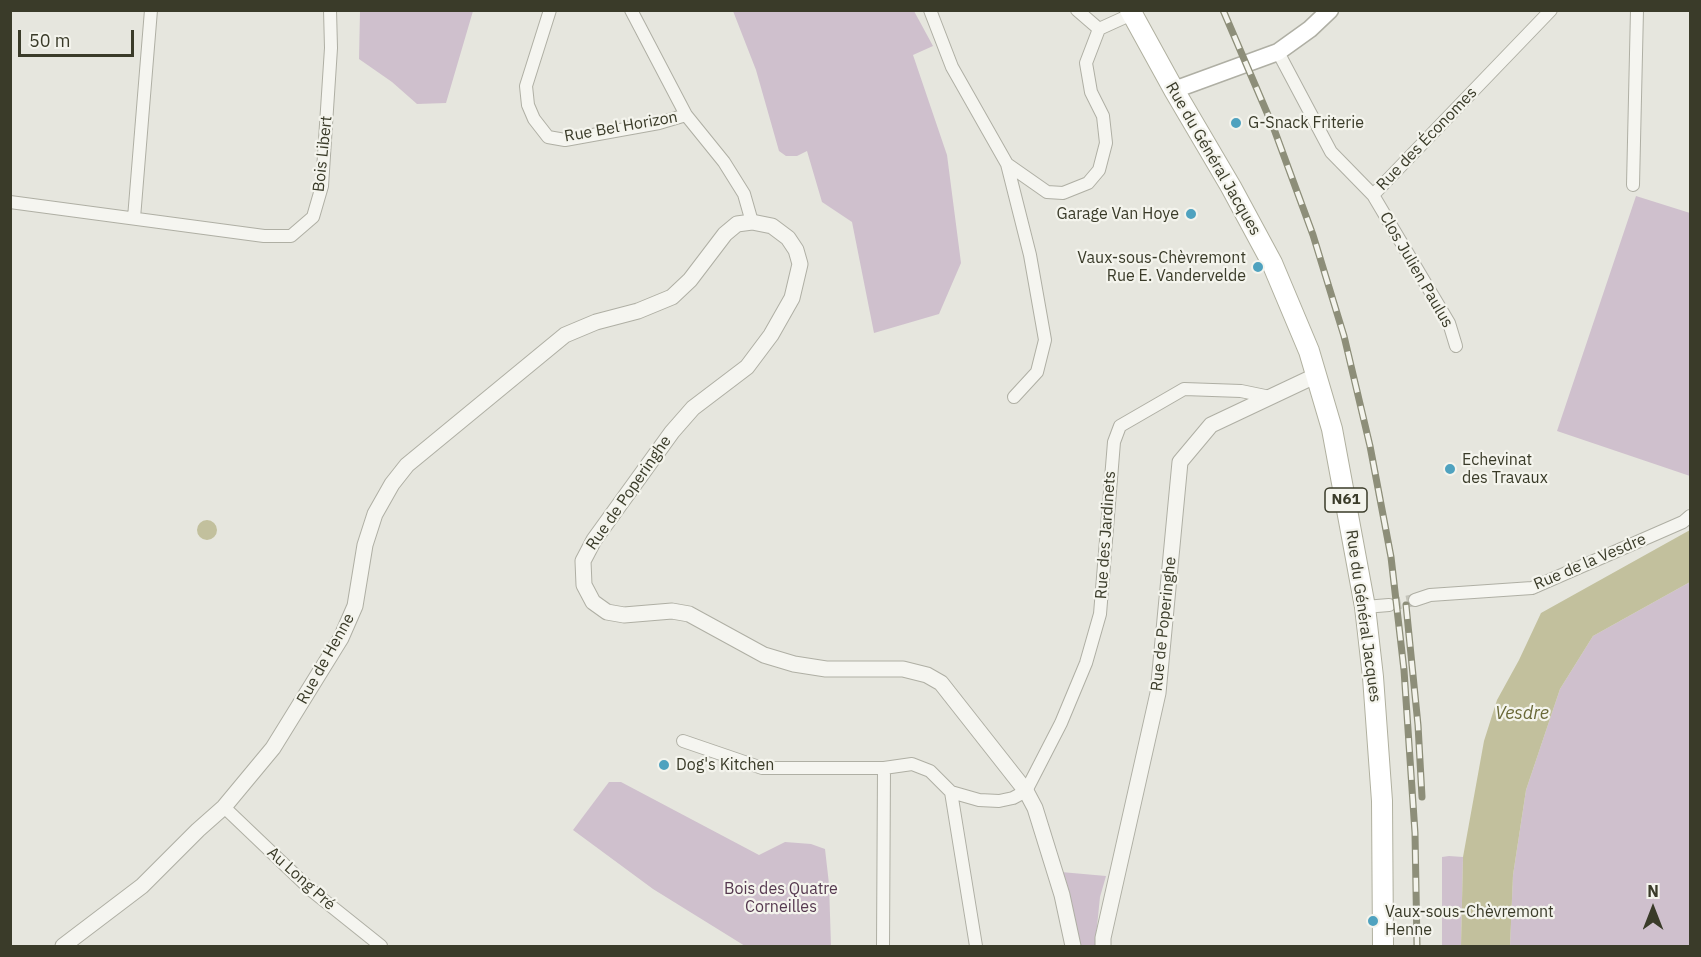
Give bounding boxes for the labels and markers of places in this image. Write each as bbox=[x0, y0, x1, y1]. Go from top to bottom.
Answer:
place label: G-Snack Friterie bbox=[1248, 113, 1364, 133]
marker: G-Snack Friterie bbox=[1229, 116, 1243, 130]
place label: Garage Van Hoye bbox=[1057, 204, 1179, 224]
marker: Garage Van Hoye bbox=[1184, 207, 1198, 221]
place label: Vaux-sous-Chèvremont Rue E. Vandervelde bbox=[1077, 248, 1246, 286]
marker: Vaux-sous-Chèvremont Rue E. Vandervelde bbox=[1251, 260, 1265, 274]
place label: Echevinat des Travaux bbox=[1462, 450, 1548, 488]
marker: Echevinat des Travaux bbox=[1443, 462, 1457, 476]
place label: Dog's Kitchen bbox=[676, 755, 774, 775]
marker: Dog's Kitchen bbox=[657, 758, 671, 772]
place label: Vaux-sous-Chèvremont Henne bbox=[1385, 902, 1554, 940]
marker: Vaux-sous-Chèvremont Henne bbox=[1366, 914, 1380, 928]

